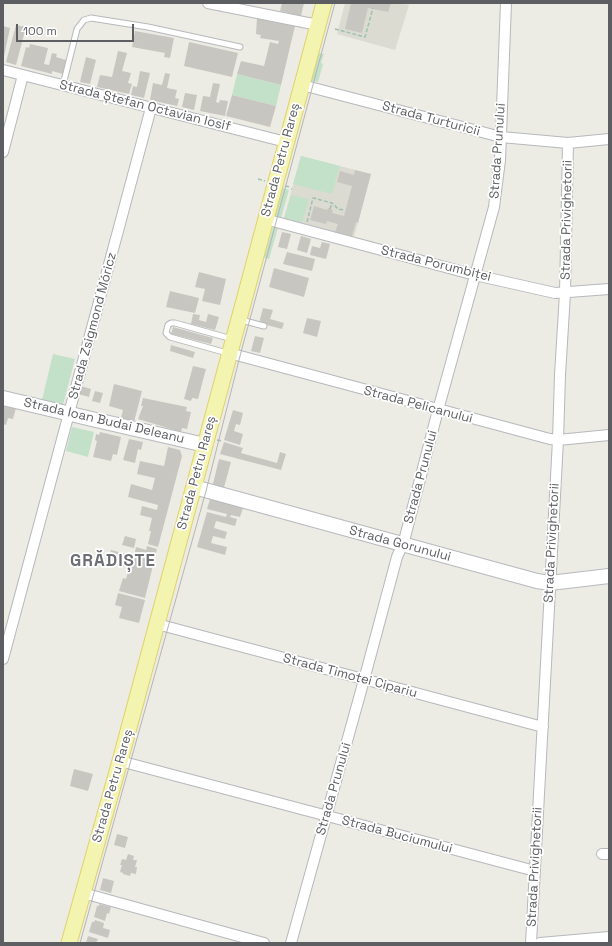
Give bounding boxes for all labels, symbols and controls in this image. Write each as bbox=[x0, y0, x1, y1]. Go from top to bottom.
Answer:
scale bar bbox=[18, 16, 136, 42]
text: 100 m bbox=[23, 23, 57, 39]
street label: Strada Ștefan Octavian Iosif bbox=[58, 77, 232, 135]
street label: Strada Turturicii bbox=[380, 98, 482, 140]
street label: Strada Petru Rareș bbox=[258, 101, 304, 219]
street label: Strada Prunului bbox=[487, 103, 509, 199]
street label: Strada Privighetorii bbox=[558, 160, 576, 280]
street label: Strada Porumbiței bbox=[379, 243, 493, 285]
street label: Strada Zsigmond Móricz bbox=[66, 251, 120, 401]
street label: Strada Pelicanului bbox=[362, 383, 474, 427]
street label: Strada Ioan Budai Deleanu bbox=[22, 395, 186, 447]
street label: Strada Petru Rareș bbox=[174, 414, 220, 532]
street label: Strada Prunului bbox=[401, 429, 441, 525]
street label: Strada Privighetorii bbox=[541, 483, 563, 603]
street label: Strada Gorunului bbox=[347, 523, 453, 565]
district label: GRĂDIȘTE bbox=[70, 551, 156, 571]
street label: Strada Timotei Cipariu bbox=[281, 651, 419, 701]
street label: Strada Petru Rareș bbox=[89, 728, 137, 844]
street label: Strada Prunului bbox=[313, 741, 355, 837]
street label: Strada Privighetorii bbox=[524, 807, 546, 927]
street label: Strada Buciumului bbox=[340, 813, 454, 857]

